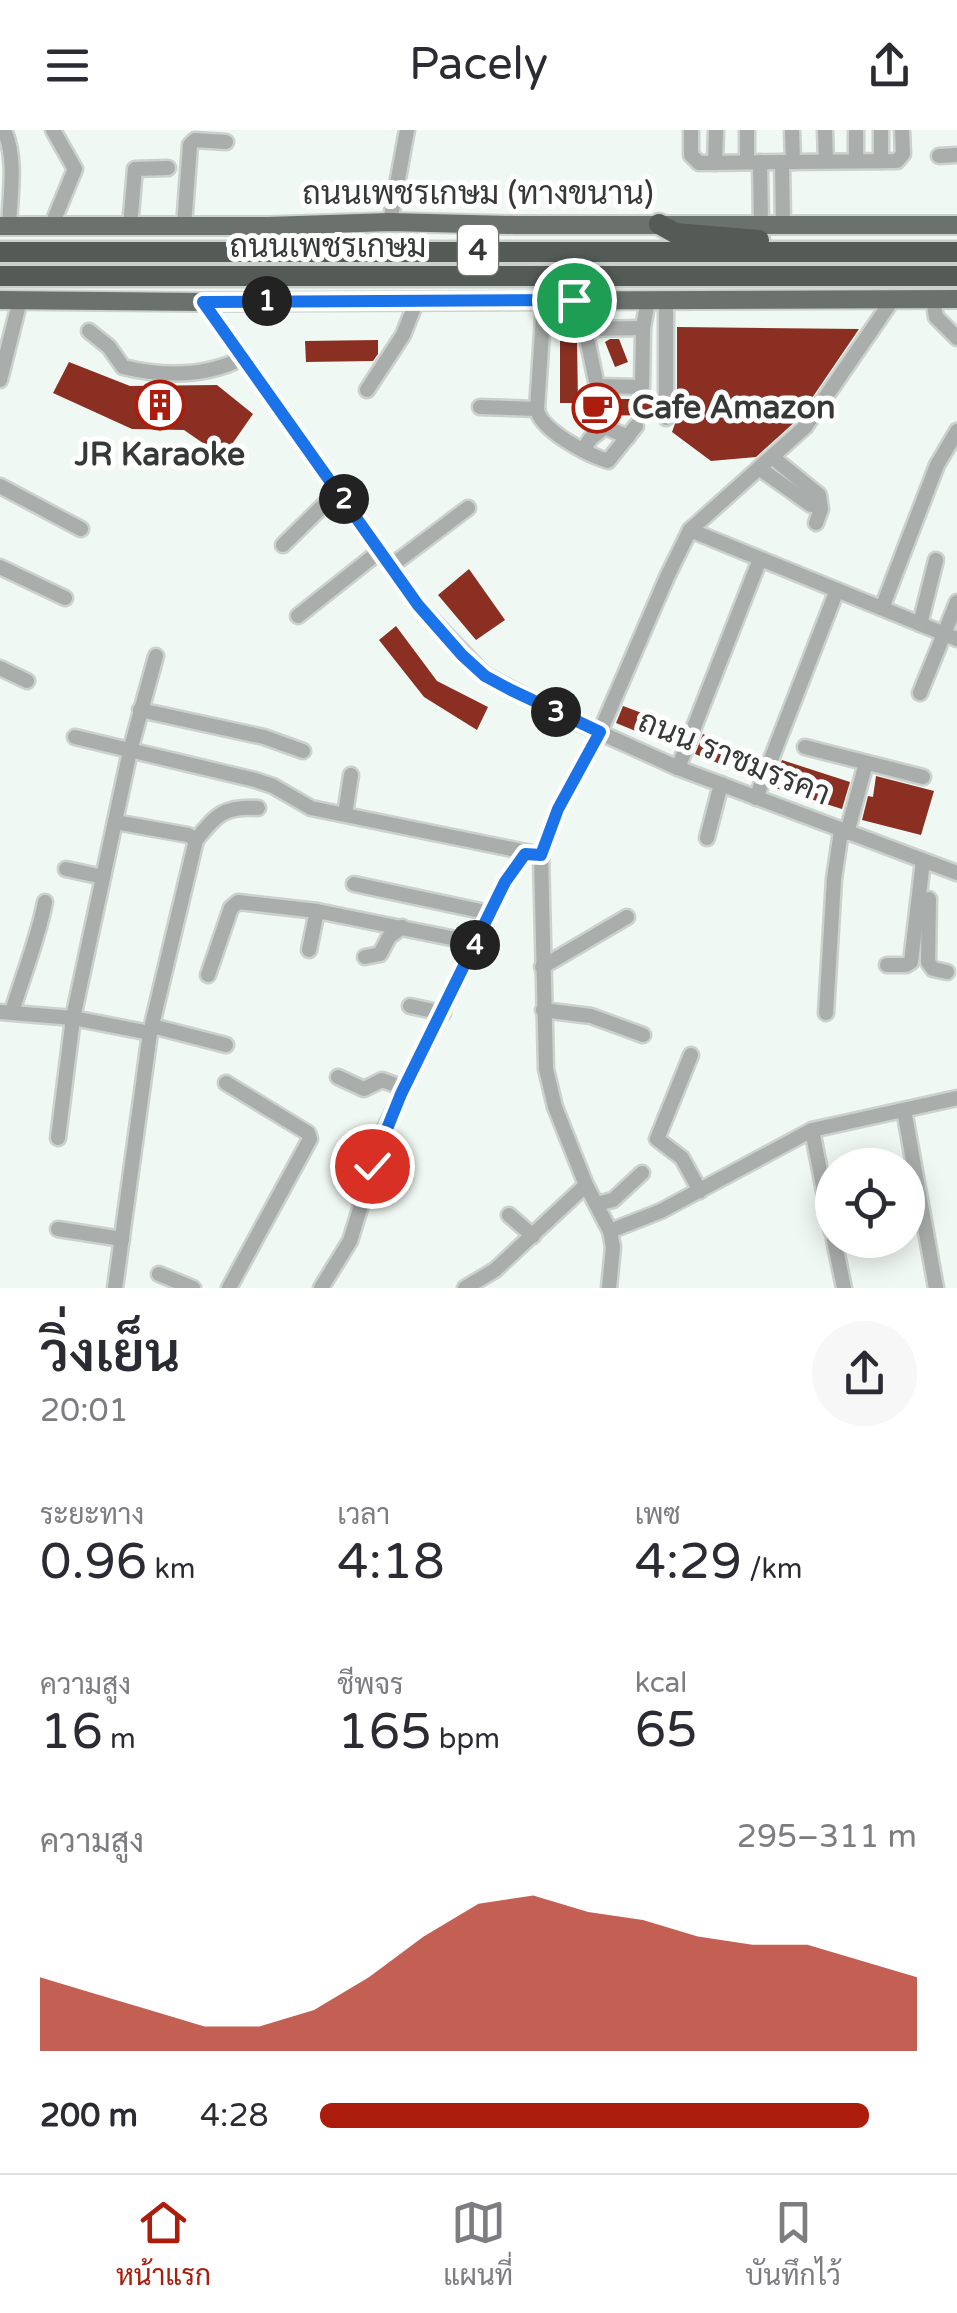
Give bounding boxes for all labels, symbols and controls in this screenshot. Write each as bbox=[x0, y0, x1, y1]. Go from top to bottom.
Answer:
icon: menu bbox=[40, 38, 95, 93]
text: Pacely bbox=[409, 38, 548, 92]
icon: share bbox=[862, 38, 917, 93]
street label: ถนนเพชรเกษม (ทางขนาน) bbox=[302, 175, 654, 213]
road number: 4 bbox=[458, 225, 498, 275]
street label: ถนนเพชรเกษม bbox=[230, 228, 426, 266]
pin bbox=[532, 258, 617, 343]
icon: arrive bbox=[547, 273, 602, 328]
pin: 1 bbox=[242, 276, 292, 326]
text: 1 bbox=[258, 284, 276, 318]
building icon: JR Karaoke bbox=[134, 379, 186, 431]
cafe icon: Cafe Amazon bbox=[571, 382, 623, 434]
place label: Cafe Amazon bbox=[632, 389, 835, 427]
place label: JR Karaoke bbox=[74, 436, 245, 474]
pin: 2 bbox=[319, 474, 369, 524]
text: 2 bbox=[335, 482, 353, 516]
pin: 3 bbox=[531, 687, 581, 737]
text: 3 bbox=[547, 695, 565, 729]
street label: ถนน ราชมรรคา bbox=[633, 702, 835, 814]
pin: 4 bbox=[450, 920, 500, 970]
text: 4 bbox=[466, 928, 484, 962]
pin bbox=[330, 1124, 415, 1209]
icon: check bbox=[345, 1139, 400, 1194]
map controls bbox=[815, 1148, 925, 1258]
button: locate bbox=[815, 1148, 925, 1258]
text: วิ่งเย็น bbox=[40, 1321, 180, 1387]
button: share bbox=[812, 1321, 917, 1426]
text: 20:01 bbox=[40, 1392, 129, 1430]
text: ระยะทาง bbox=[40, 1498, 144, 1532]
text: เวลา bbox=[337, 1498, 390, 1532]
text: เพซ bbox=[635, 1498, 681, 1532]
text: 0.96 bbox=[40, 1532, 147, 1592]
text: 4:18 bbox=[337, 1532, 445, 1592]
text: 4:29 bbox=[635, 1532, 742, 1592]
text: km bbox=[147, 1552, 195, 1586]
text: /km bbox=[742, 1552, 803, 1586]
text: kcal bbox=[635, 1666, 687, 1700]
text: ความสูง bbox=[40, 1668, 131, 1702]
text: ชีพจร bbox=[337, 1668, 404, 1702]
text: 65 bbox=[635, 1700, 697, 1760]
text: 16 bbox=[40, 1702, 103, 1762]
text: 165 bbox=[337, 1702, 432, 1762]
text: m bbox=[103, 1722, 136, 1756]
text: bpm bbox=[432, 1722, 500, 1756]
text: 295–311 m bbox=[737, 1818, 917, 1856]
text: ความสูง bbox=[40, 1823, 144, 1861]
text: 200 m bbox=[40, 2097, 138, 2135]
text: 4:28 bbox=[200, 2097, 269, 2135]
tab: หน้าแรก bbox=[116, 2195, 211, 2293]
tab: แผนที่ bbox=[443, 2195, 513, 2293]
tab: บันทึกไว้ bbox=[745, 2195, 841, 2293]

